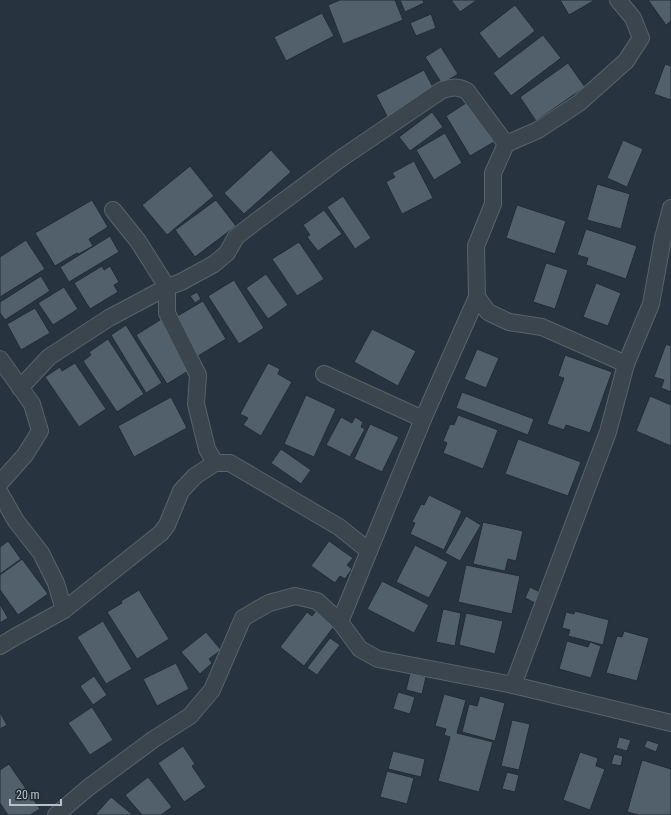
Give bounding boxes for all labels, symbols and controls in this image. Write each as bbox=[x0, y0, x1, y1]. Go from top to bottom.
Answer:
scale bar bbox=[10, 781, 61, 807]
text: 20 m bbox=[16, 788, 40, 802]

